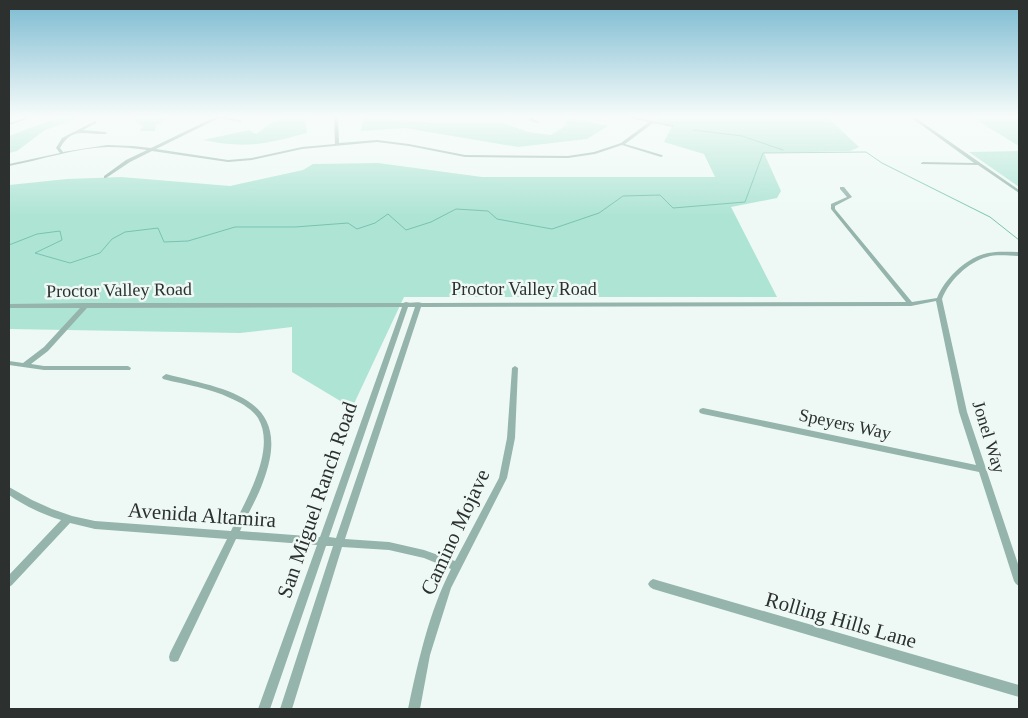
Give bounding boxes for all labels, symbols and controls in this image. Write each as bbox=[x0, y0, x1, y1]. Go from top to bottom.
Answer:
street label: Proctor Valley Road bbox=[46, 279, 192, 301]
street label: Proctor Valley Road bbox=[451, 279, 597, 299]
street label: San Miguel Ranch Road bbox=[272, 398, 362, 601]
street label: Jonel Way bbox=[969, 398, 1009, 476]
street label: Speyers Way bbox=[797, 404, 893, 444]
street label: Camino Mojave bbox=[415, 465, 495, 599]
street label: Avenida Altamira bbox=[127, 498, 277, 532]
street label: Rolling Hills Lane bbox=[763, 587, 919, 653]

